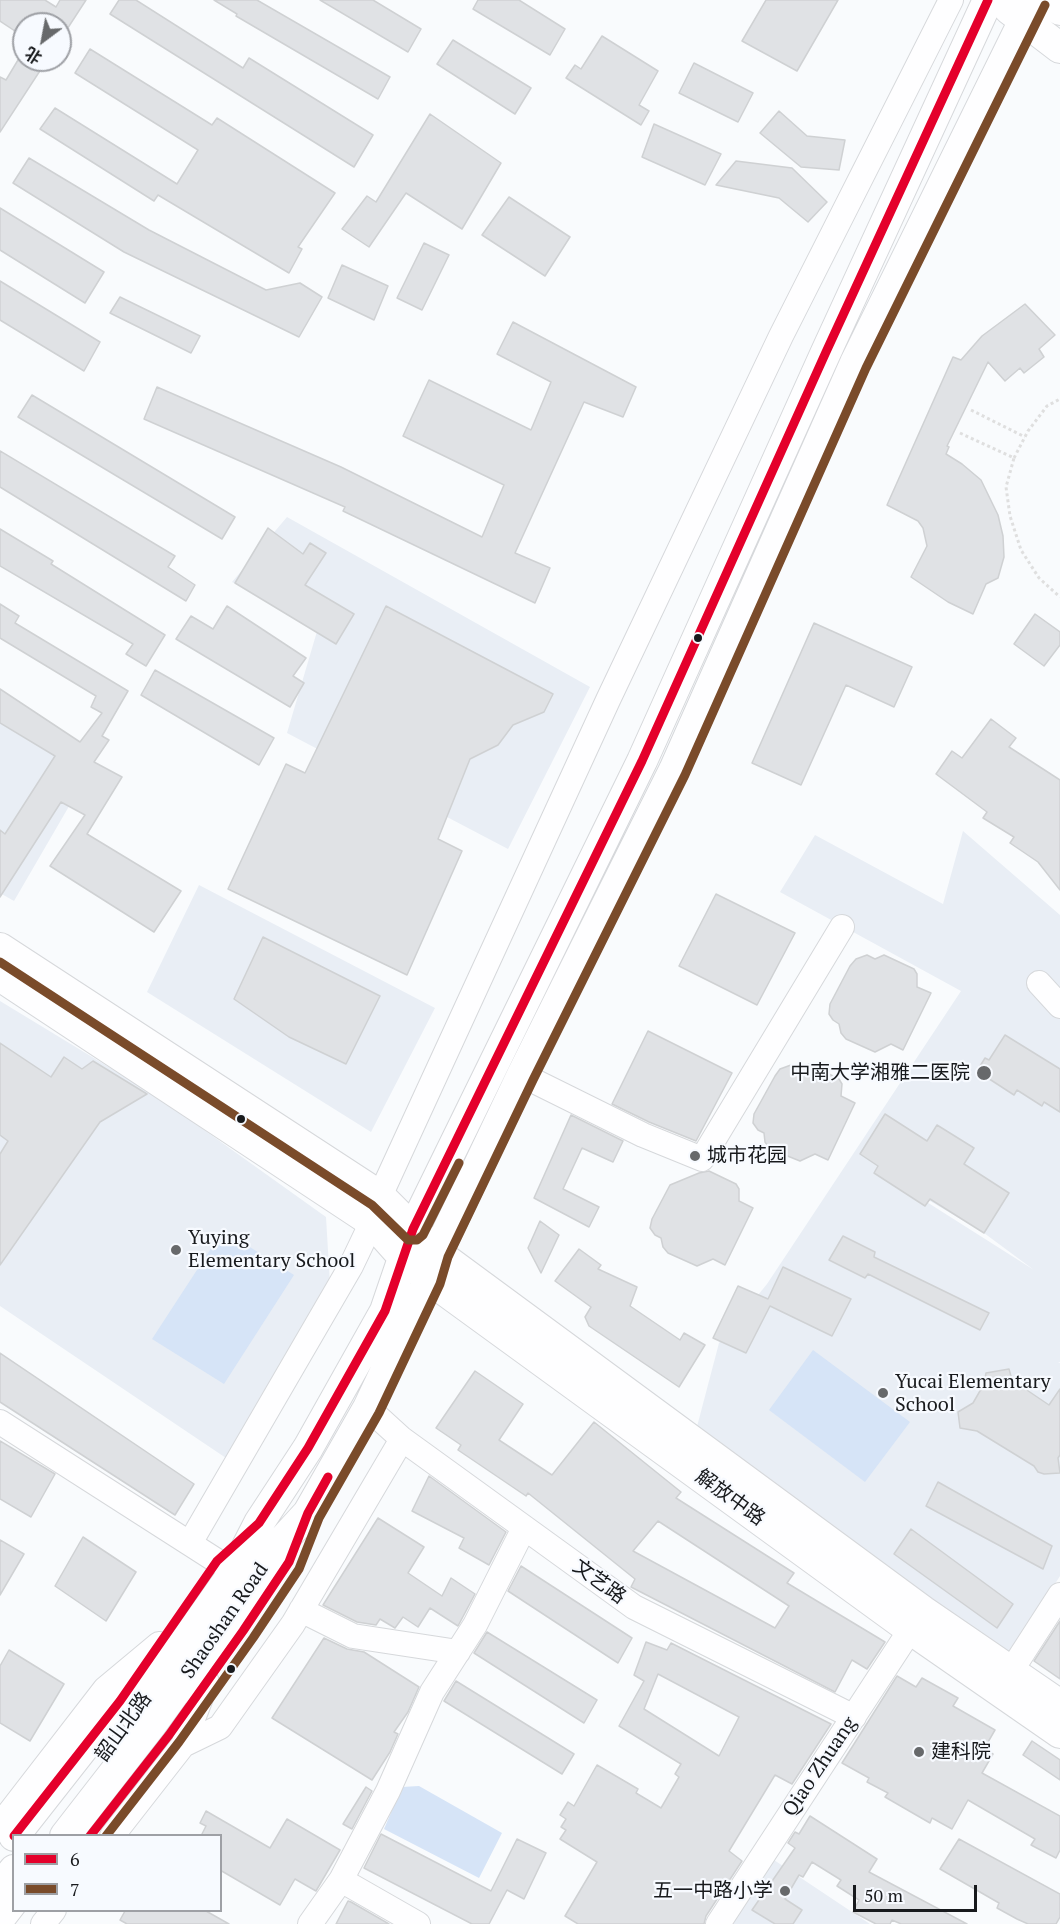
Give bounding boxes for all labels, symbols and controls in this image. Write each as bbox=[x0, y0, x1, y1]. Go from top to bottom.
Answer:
north arrow bbox=[12, 12, 72, 72]
text: 北 bbox=[21, 42, 46, 69]
unlabelled marker bbox=[692, 632, 704, 644]
place label: 中南大学湘雅二医院 bbox=[790, 1061, 970, 1085]
marker: 中南大学湘雅二医院 bbox=[975, 1064, 993, 1082]
unlabelled marker bbox=[235, 1113, 247, 1125]
place label: 城市花园 bbox=[707, 1144, 787, 1168]
marker: 城市花园 bbox=[688, 1149, 702, 1163]
place label: Yuying Elementary School bbox=[188, 1226, 355, 1273]
marker: Yuying Elementary School bbox=[169, 1243, 183, 1257]
place label: Yucai Elementary School bbox=[895, 1370, 1051, 1417]
marker: Yucai Elementary School bbox=[876, 1386, 890, 1400]
street label: 解放中路 bbox=[691, 1465, 769, 1531]
street label: 文艺路 bbox=[568, 1555, 630, 1609]
street label: Shaoshan Road bbox=[176, 1559, 274, 1683]
unlabelled marker bbox=[225, 1663, 237, 1675]
street label: 韶山北路 bbox=[91, 1688, 157, 1766]
street label: Qiao Zhuang bbox=[778, 1713, 862, 1821]
place label: 建科院 bbox=[931, 1740, 991, 1764]
marker: 建科院 bbox=[912, 1745, 926, 1759]
legend bbox=[12, 1834, 222, 1912]
text: 6 bbox=[70, 1847, 80, 1871]
scale bar bbox=[856, 1873, 980, 1911]
text: 7 bbox=[70, 1877, 80, 1901]
place label: 五一中路小学 bbox=[653, 1879, 773, 1903]
text: 50 m bbox=[864, 1883, 903, 1907]
marker: 五一中路小学 bbox=[778, 1884, 792, 1898]

